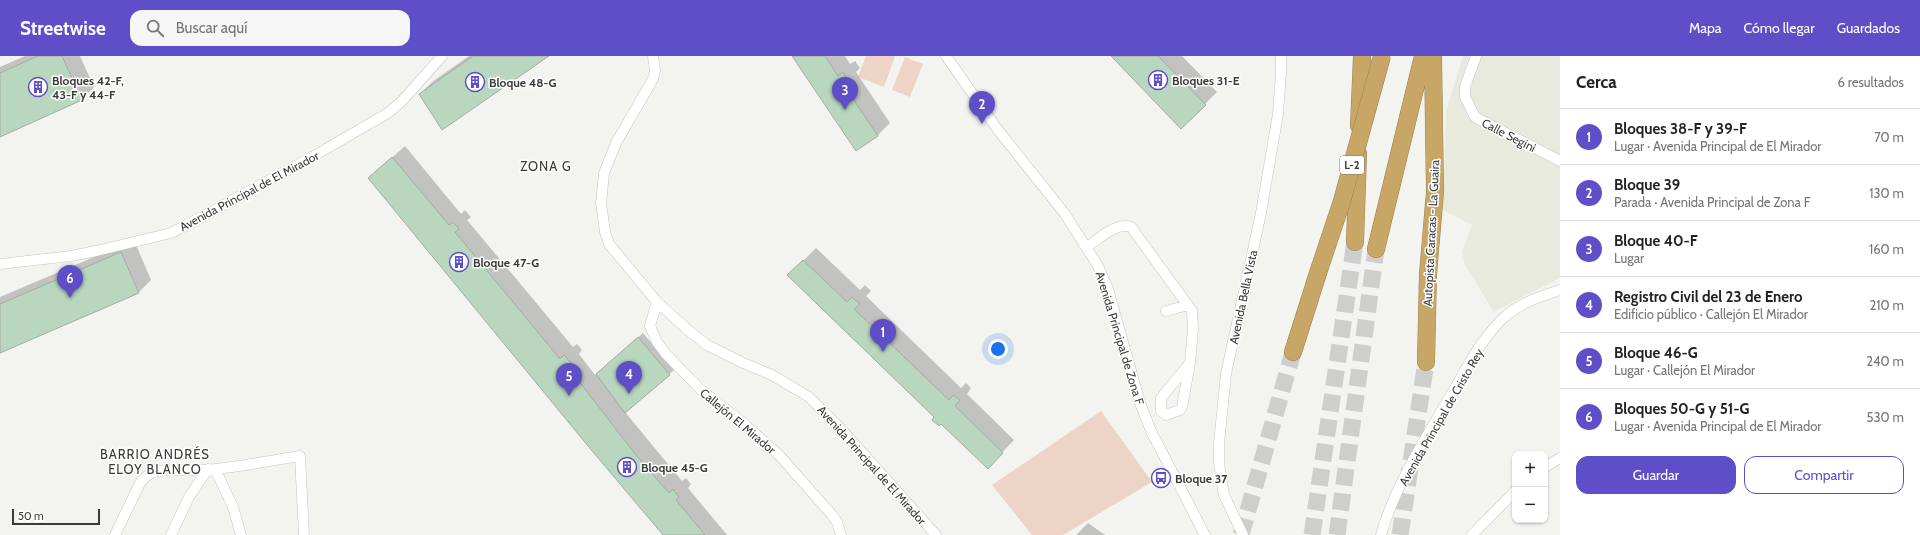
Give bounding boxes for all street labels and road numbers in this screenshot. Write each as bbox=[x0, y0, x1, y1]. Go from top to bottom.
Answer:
street label: Calle Segini bbox=[1479, 115, 1539, 155]
street label: Avenida Principal de El Mirador bbox=[177, 148, 321, 234]
road number: L-2 bbox=[1340, 156, 1364, 174]
street label: Autopista Caracas - La Guaira bbox=[1420, 159, 1442, 307]
street label: Avenida Bella Vista bbox=[1226, 248, 1260, 345]
street label: Avenida Principal de Zona F bbox=[1093, 269, 1148, 407]
street label: Avenida Principal de Cristo Rey bbox=[1396, 346, 1486, 488]
street label: Callejón El Mirador bbox=[697, 385, 779, 457]
street label: Avenida Principal de El Mirador bbox=[814, 402, 930, 528]

